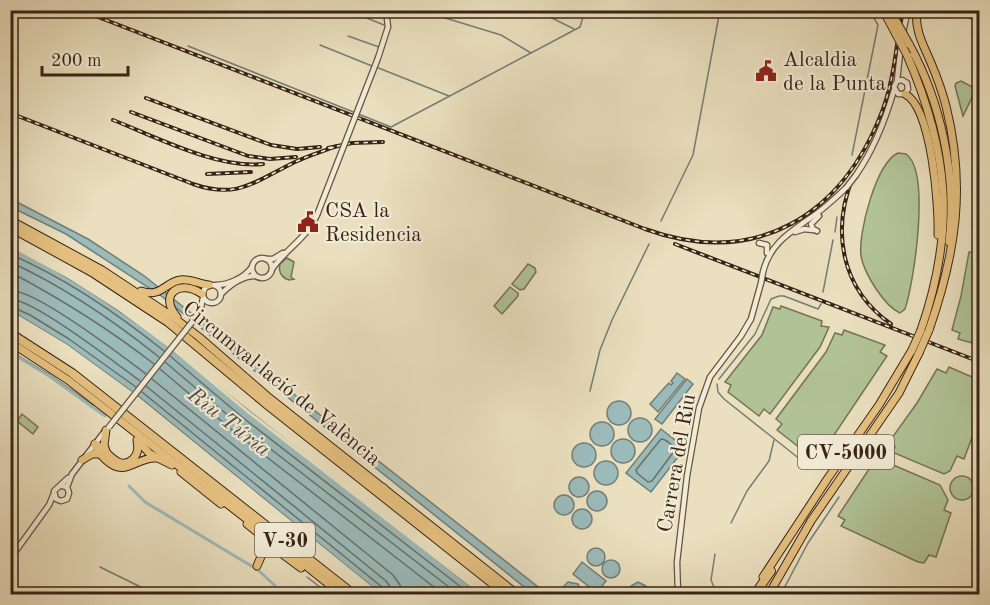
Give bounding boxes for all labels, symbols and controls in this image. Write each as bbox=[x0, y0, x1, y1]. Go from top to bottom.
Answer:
scale bar bbox=[42, 39, 128, 77]
place label: Alcaldia de la Punta bbox=[783, 50, 886, 95]
text: 200 m bbox=[51, 52, 102, 70]
public building icon: Alcaldia de la Punta bbox=[754, 59, 778, 83]
place label: CSA la Residencia bbox=[325, 201, 422, 246]
public building icon: CSA la Residencia bbox=[296, 210, 320, 234]
street label: Circumval·lació de València bbox=[178, 298, 384, 470]
water label: Riu Túria bbox=[182, 383, 274, 462]
street label: Carrera del Riu bbox=[655, 392, 700, 534]
road number: CV-5000 bbox=[798, 435, 894, 469]
road number: V-30 bbox=[255, 523, 315, 557]

